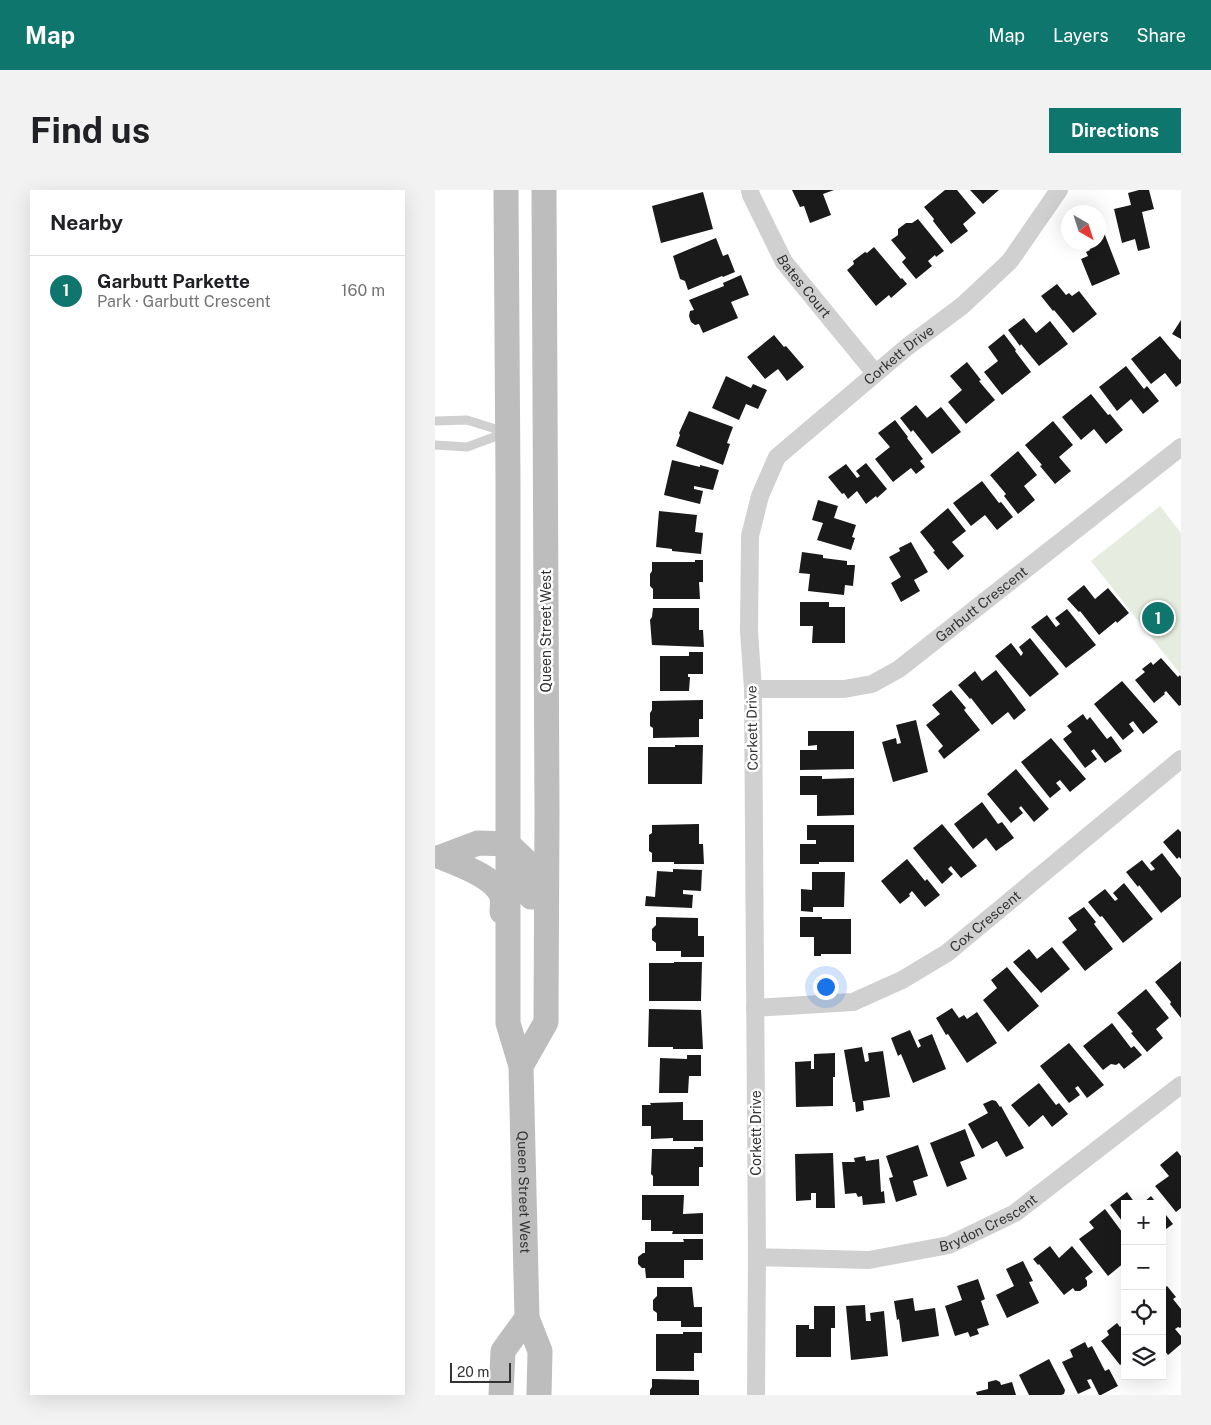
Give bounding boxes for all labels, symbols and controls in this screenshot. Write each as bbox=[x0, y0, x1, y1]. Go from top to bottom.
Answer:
text: Map bbox=[25, 21, 75, 49]
text: Map bbox=[989, 25, 1025, 46]
text: Layers bbox=[1053, 25, 1109, 46]
text: Share bbox=[1137, 25, 1186, 46]
button: Directions bbox=[1049, 108, 1181, 153]
text: Find us bbox=[30, 110, 150, 151]
north arrow bbox=[1061, 205, 1106, 250]
text: Nearby bbox=[50, 210, 123, 235]
street label: Bates Court bbox=[774, 252, 834, 321]
text: Garbutt Parkette bbox=[97, 270, 250, 292]
text: 1 bbox=[63, 281, 69, 300]
text: 160 m bbox=[341, 281, 385, 300]
text: Park · Garbutt Crescent bbox=[97, 292, 271, 311]
street label: Corkett Drive bbox=[861, 322, 937, 388]
street label: Garbutt Crescent bbox=[932, 563, 1030, 645]
street label: Queen Street West bbox=[538, 570, 554, 692]
pin: 1 bbox=[1142, 599, 1174, 637]
street label: Corkett Drive bbox=[743, 685, 761, 771]
street label: Cox Crescent bbox=[947, 887, 1024, 955]
your location bbox=[813, 974, 839, 1000]
street label: Corkett Drive bbox=[748, 1090, 764, 1176]
street label: Queen Street West bbox=[515, 1130, 533, 1254]
street label: Brydon Crescent bbox=[938, 1191, 1040, 1255]
map controls bbox=[1121, 1200, 1166, 1380]
button: + bbox=[1121, 1200, 1166, 1245]
button: − bbox=[1121, 1245, 1166, 1290]
button: locate bbox=[1121, 1290, 1166, 1335]
button: layers bbox=[1121, 1335, 1166, 1380]
scale bar bbox=[450, 1360, 511, 1383]
text: 20 m bbox=[457, 1364, 489, 1380]

